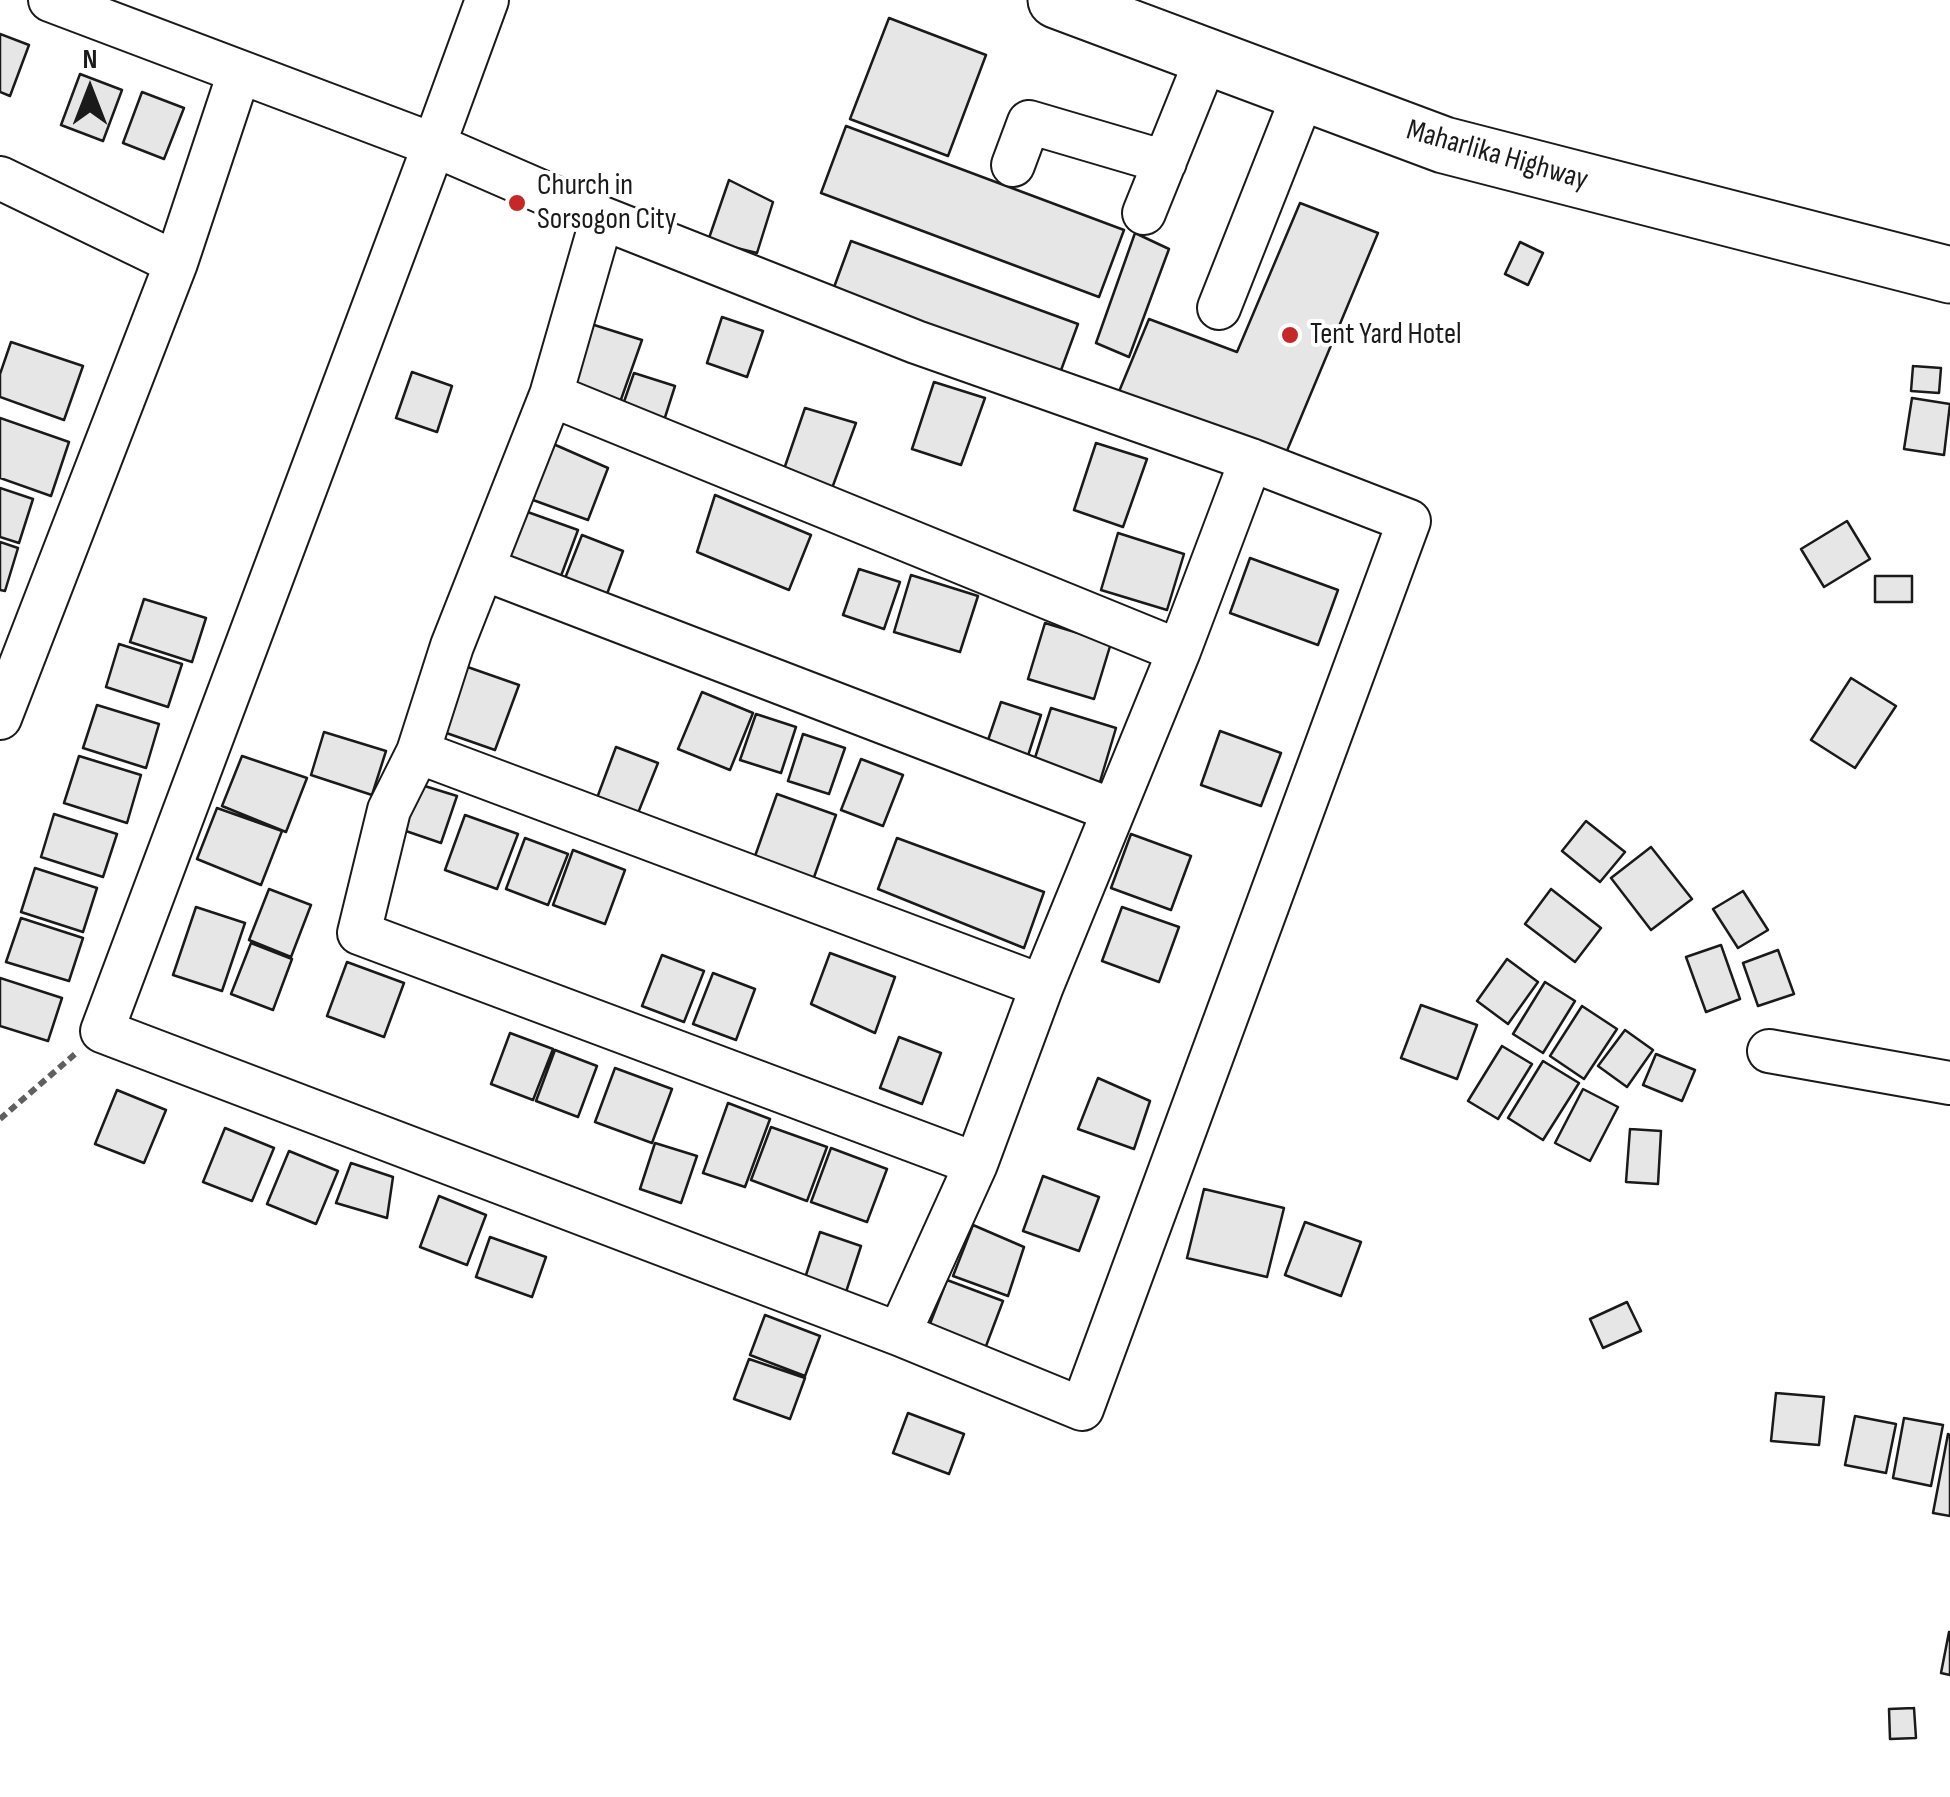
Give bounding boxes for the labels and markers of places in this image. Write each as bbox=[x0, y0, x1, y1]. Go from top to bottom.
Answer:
place label: Church in Sorsogon City bbox=[537, 168, 676, 238]
marker: Church in Sorsogon City bbox=[506, 192, 528, 214]
place label: Tent Yard Hotel bbox=[1310, 317, 1462, 353]
marker: Tent Yard Hotel bbox=[1279, 324, 1301, 346]

